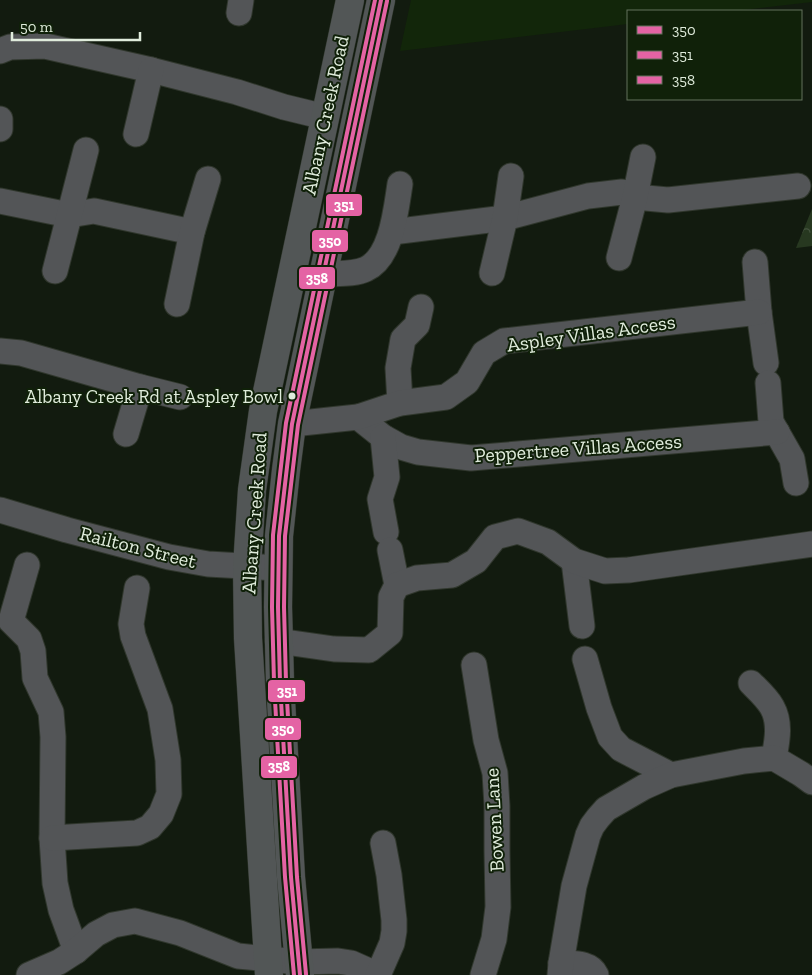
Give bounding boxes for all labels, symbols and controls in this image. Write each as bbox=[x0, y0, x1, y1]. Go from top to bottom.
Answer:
scale bar bbox=[12, 10, 140, 42]
legend bbox=[627, 10, 802, 100]
text: 50 m bbox=[20, 18, 53, 36]
text: 350 bbox=[672, 21, 696, 39]
street label: Albany Creek Road bbox=[296, 33, 354, 197]
text: 351 bbox=[672, 46, 693, 64]
text: 358 bbox=[672, 71, 695, 89]
line badge: 351 bbox=[325, 193, 363, 217]
text: 351 bbox=[334, 197, 355, 214]
line badge: 350 bbox=[311, 229, 349, 253]
text: 350 bbox=[319, 233, 341, 250]
line badge: 358 bbox=[298, 266, 336, 290]
text: 358 bbox=[306, 270, 329, 287]
street label: Aspley Villas Access bbox=[505, 309, 677, 357]
place label: Albany Creek Rd at Aspley Bowl bbox=[25, 385, 283, 408]
marker: Albany Creek Rd at Aspley Bowl bbox=[287, 391, 297, 401]
street label: Peppertree Villas Access bbox=[473, 429, 683, 467]
street label: Albany Creek Road bbox=[236, 431, 272, 595]
street label: Railton Street bbox=[77, 521, 199, 573]
line badge: 351 bbox=[267, 679, 306, 703]
text: 351 bbox=[277, 683, 298, 700]
line badge: 350 bbox=[264, 717, 302, 741]
text: 350 bbox=[272, 721, 294, 738]
line badge: 358 bbox=[260, 755, 298, 779]
text: 358 bbox=[268, 758, 291, 775]
street label: Bowen Lane bbox=[479, 767, 509, 873]

